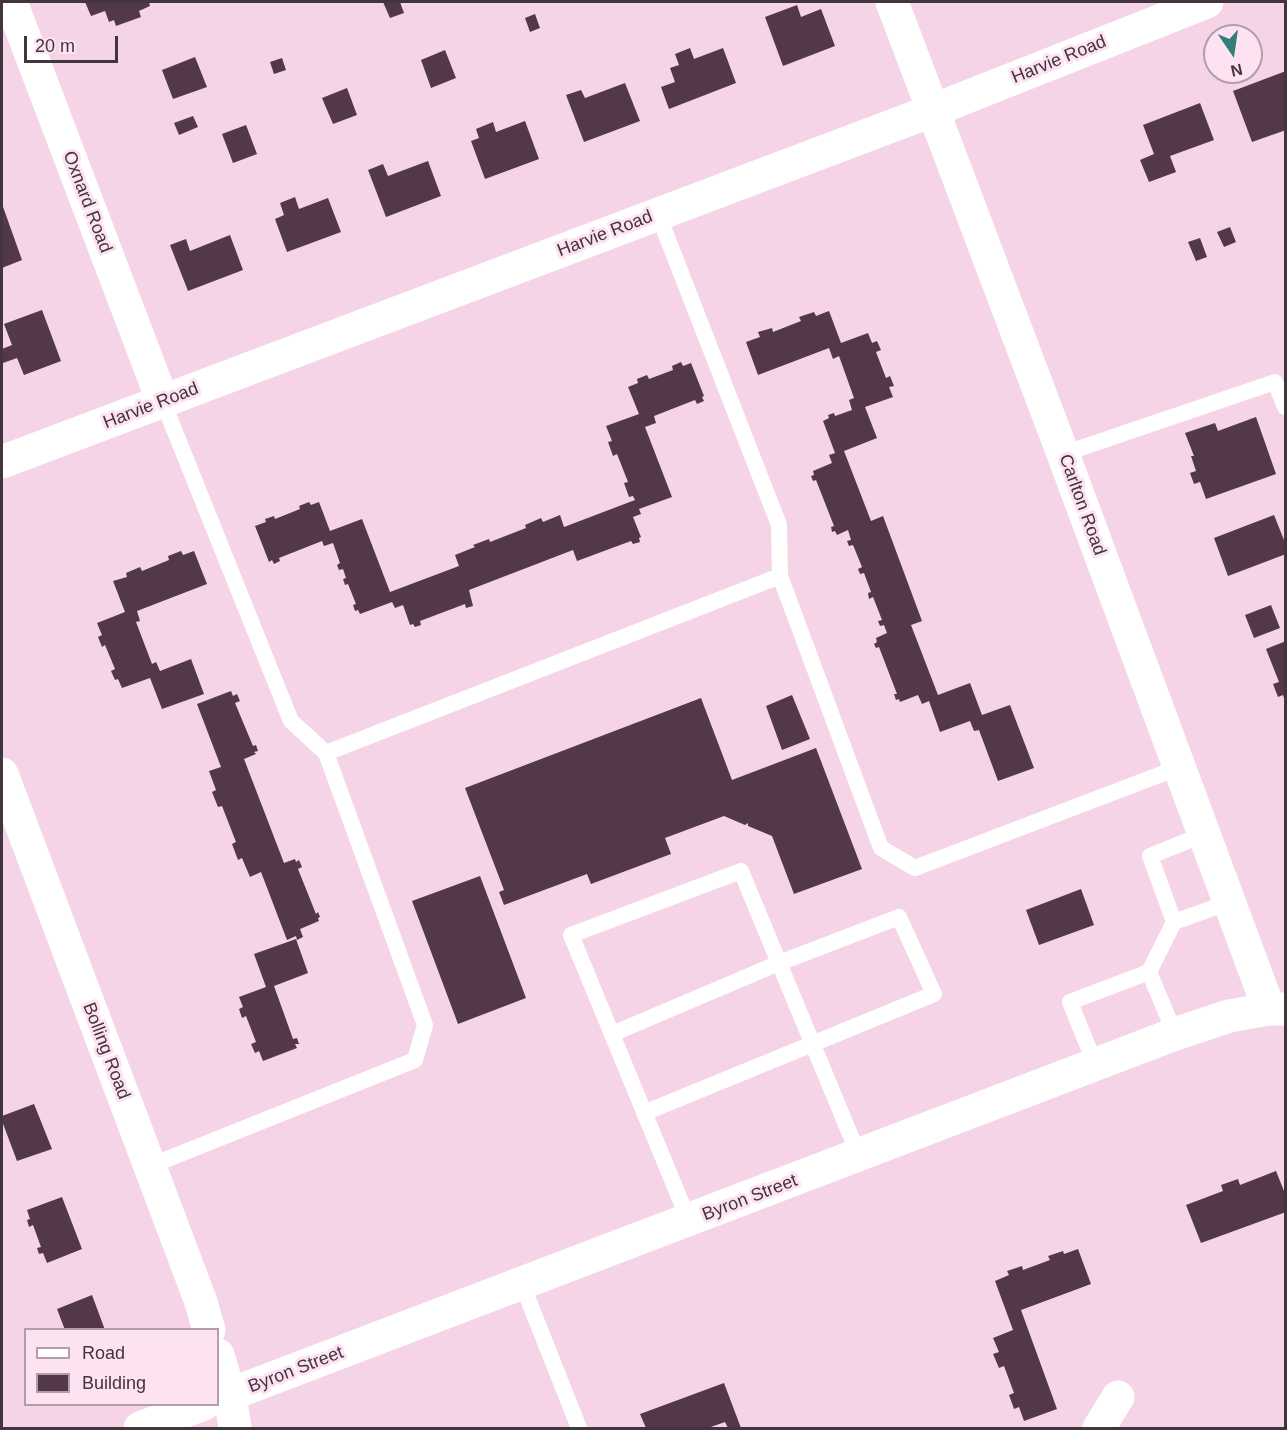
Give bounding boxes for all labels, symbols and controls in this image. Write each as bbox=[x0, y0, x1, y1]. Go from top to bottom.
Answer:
scale bar bbox=[27, 24, 122, 62]
north arrow bbox=[1203, 24, 1263, 84]
street label: Harvie Road bbox=[1009, 31, 1109, 89]
text: 20 m bbox=[35, 36, 75, 56]
text: N bbox=[1229, 60, 1244, 80]
street label: Oxnard Road bbox=[58, 148, 116, 256]
street label: Harvie Road bbox=[554, 206, 656, 262]
street label: Harvie Road bbox=[100, 378, 202, 434]
street label: Carlton Road bbox=[1054, 451, 1110, 559]
street label: Bolling Road bbox=[78, 999, 134, 1103]
street label: Byron Street bbox=[699, 1170, 801, 1226]
legend bbox=[24, 1328, 219, 1406]
street label: Byron Street bbox=[245, 1342, 347, 1398]
text: Road bbox=[82, 1343, 125, 1363]
text: Building bbox=[82, 1373, 146, 1393]

